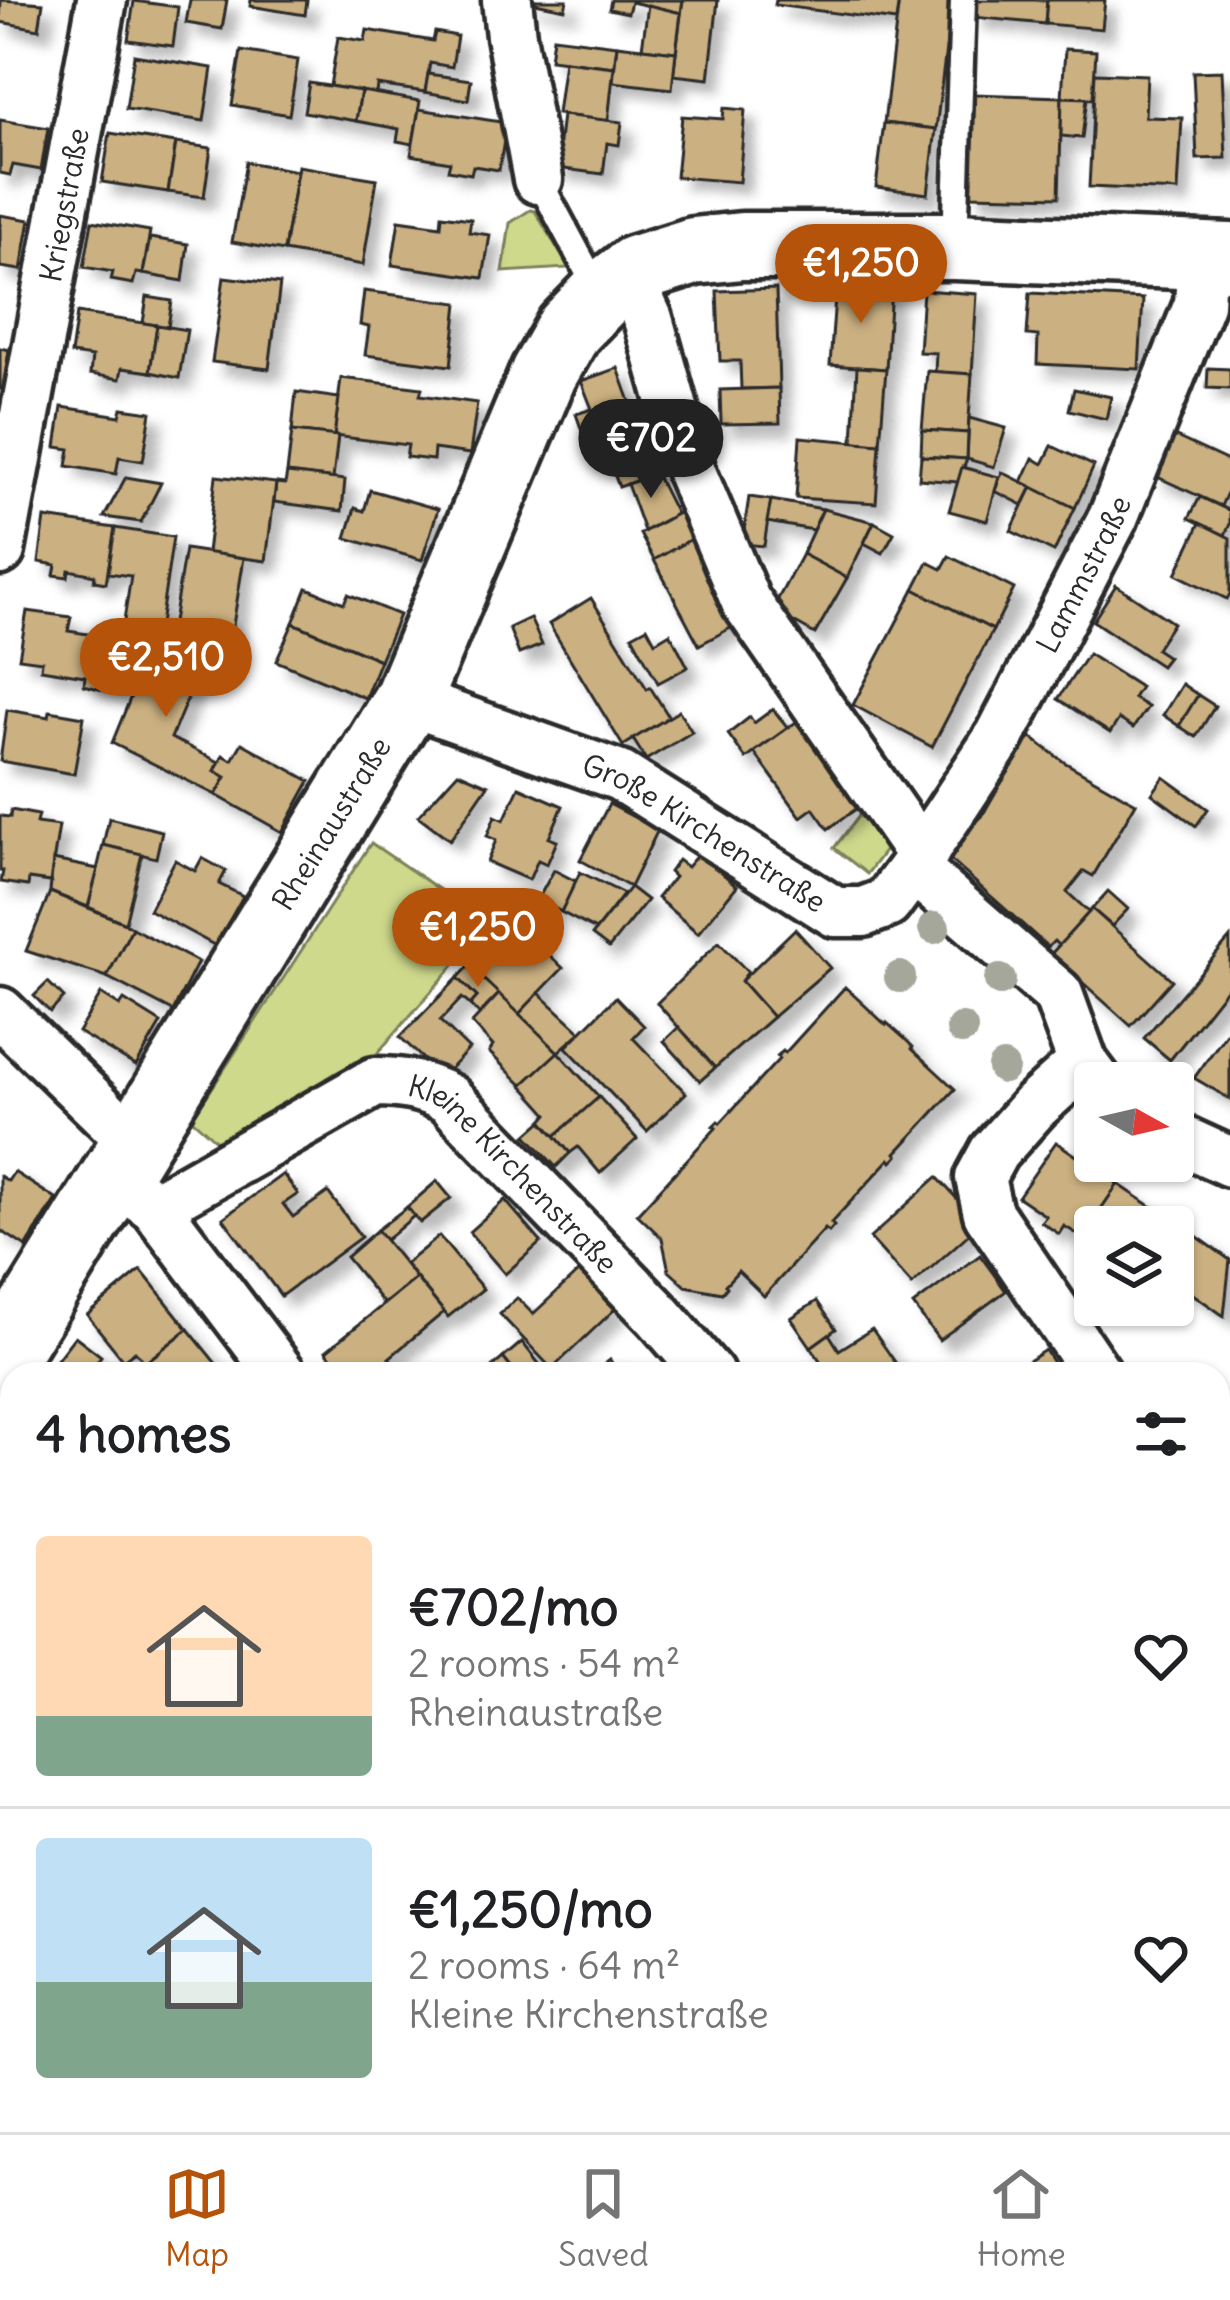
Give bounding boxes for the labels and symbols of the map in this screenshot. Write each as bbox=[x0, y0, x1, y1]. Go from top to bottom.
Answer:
street label: Kriegstraße bbox=[31, 125, 97, 285]
pin: €1,250 bbox=[763, 224, 959, 326]
pin: €702 bbox=[580, 399, 722, 501]
street label: Lammstraße bbox=[1028, 490, 1139, 659]
pin: €2,510 bbox=[68, 618, 264, 720]
street label: Rheinaustraße bbox=[264, 730, 399, 917]
street label: Große Kirchenstraße bbox=[577, 745, 833, 920]
pin: €1,250 bbox=[380, 888, 576, 990]
north arrow bbox=[1074, 1062, 1194, 1182]
street label: Kleine Kirchenstraße bbox=[404, 1066, 626, 1281]

